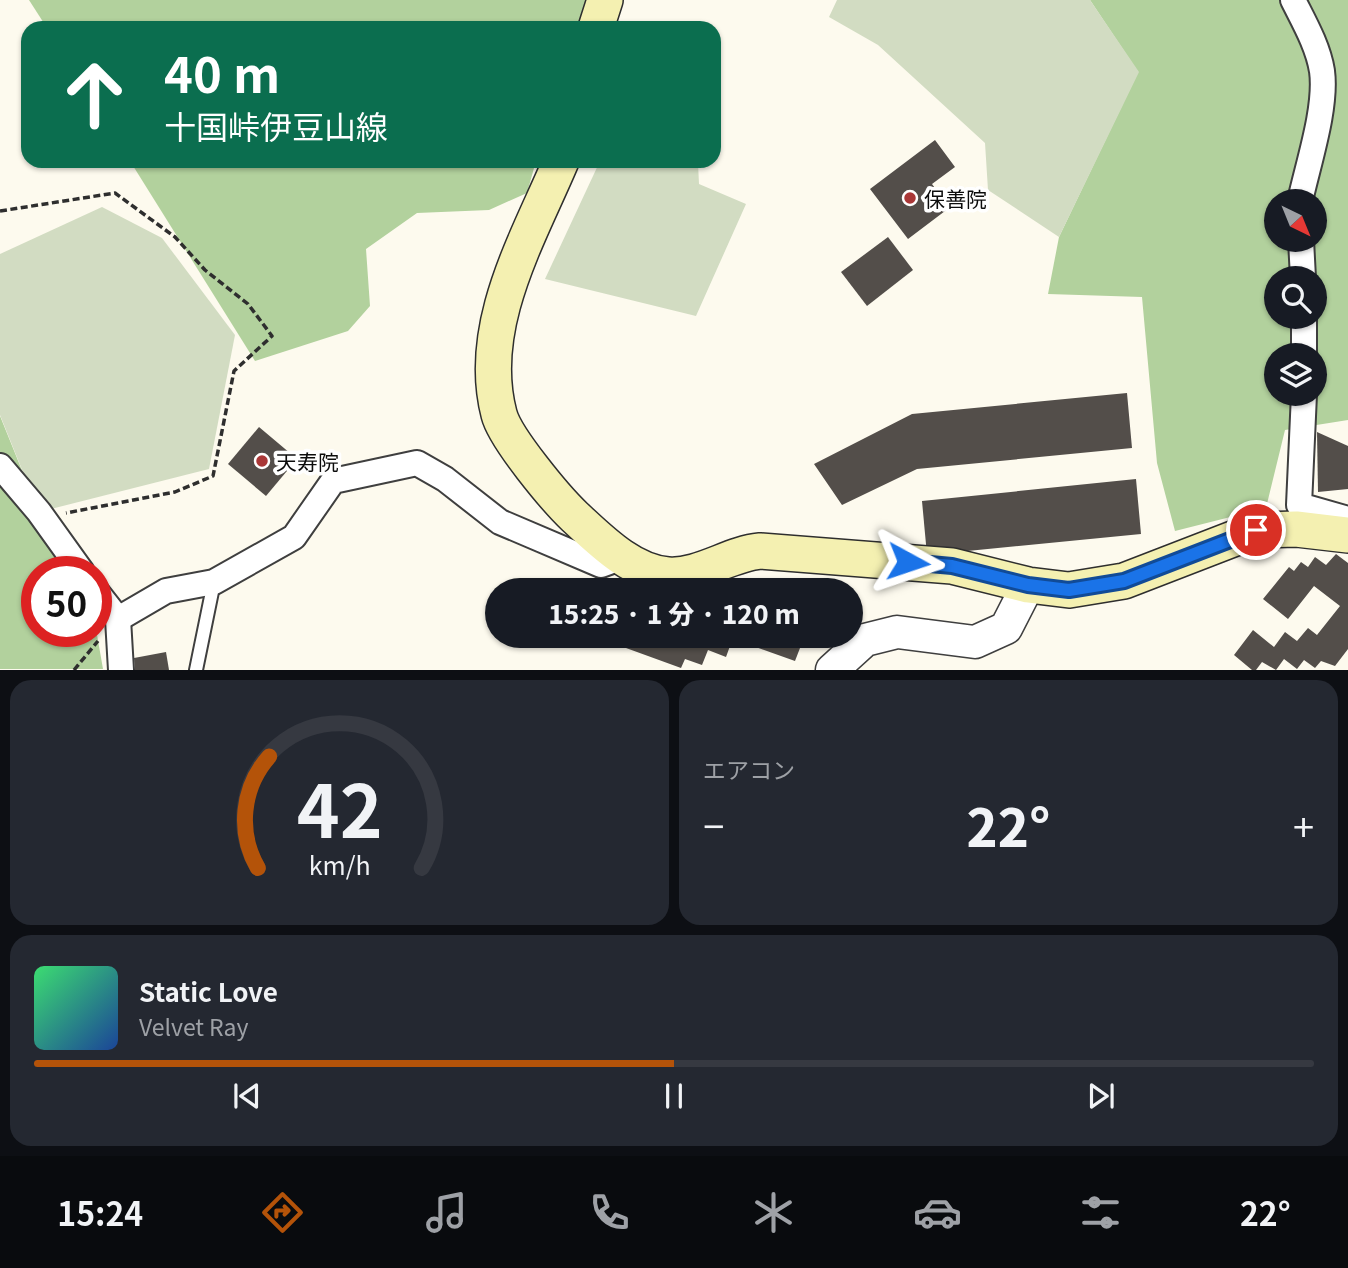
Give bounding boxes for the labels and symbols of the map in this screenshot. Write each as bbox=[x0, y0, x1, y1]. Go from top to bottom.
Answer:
place label: 保善院 bbox=[924, 183, 987, 213]
north arrow bbox=[1264, 189, 1326, 252]
marker: 保善院 bbox=[902, 190, 918, 206]
place label: 天寿院 bbox=[276, 446, 339, 476]
marker: 天寿院 bbox=[254, 453, 270, 469]
pin bbox=[1226, 500, 1286, 560]
position arrow bbox=[871, 525, 945, 599]
speed limit sign: 50 bbox=[21, 556, 112, 647]

